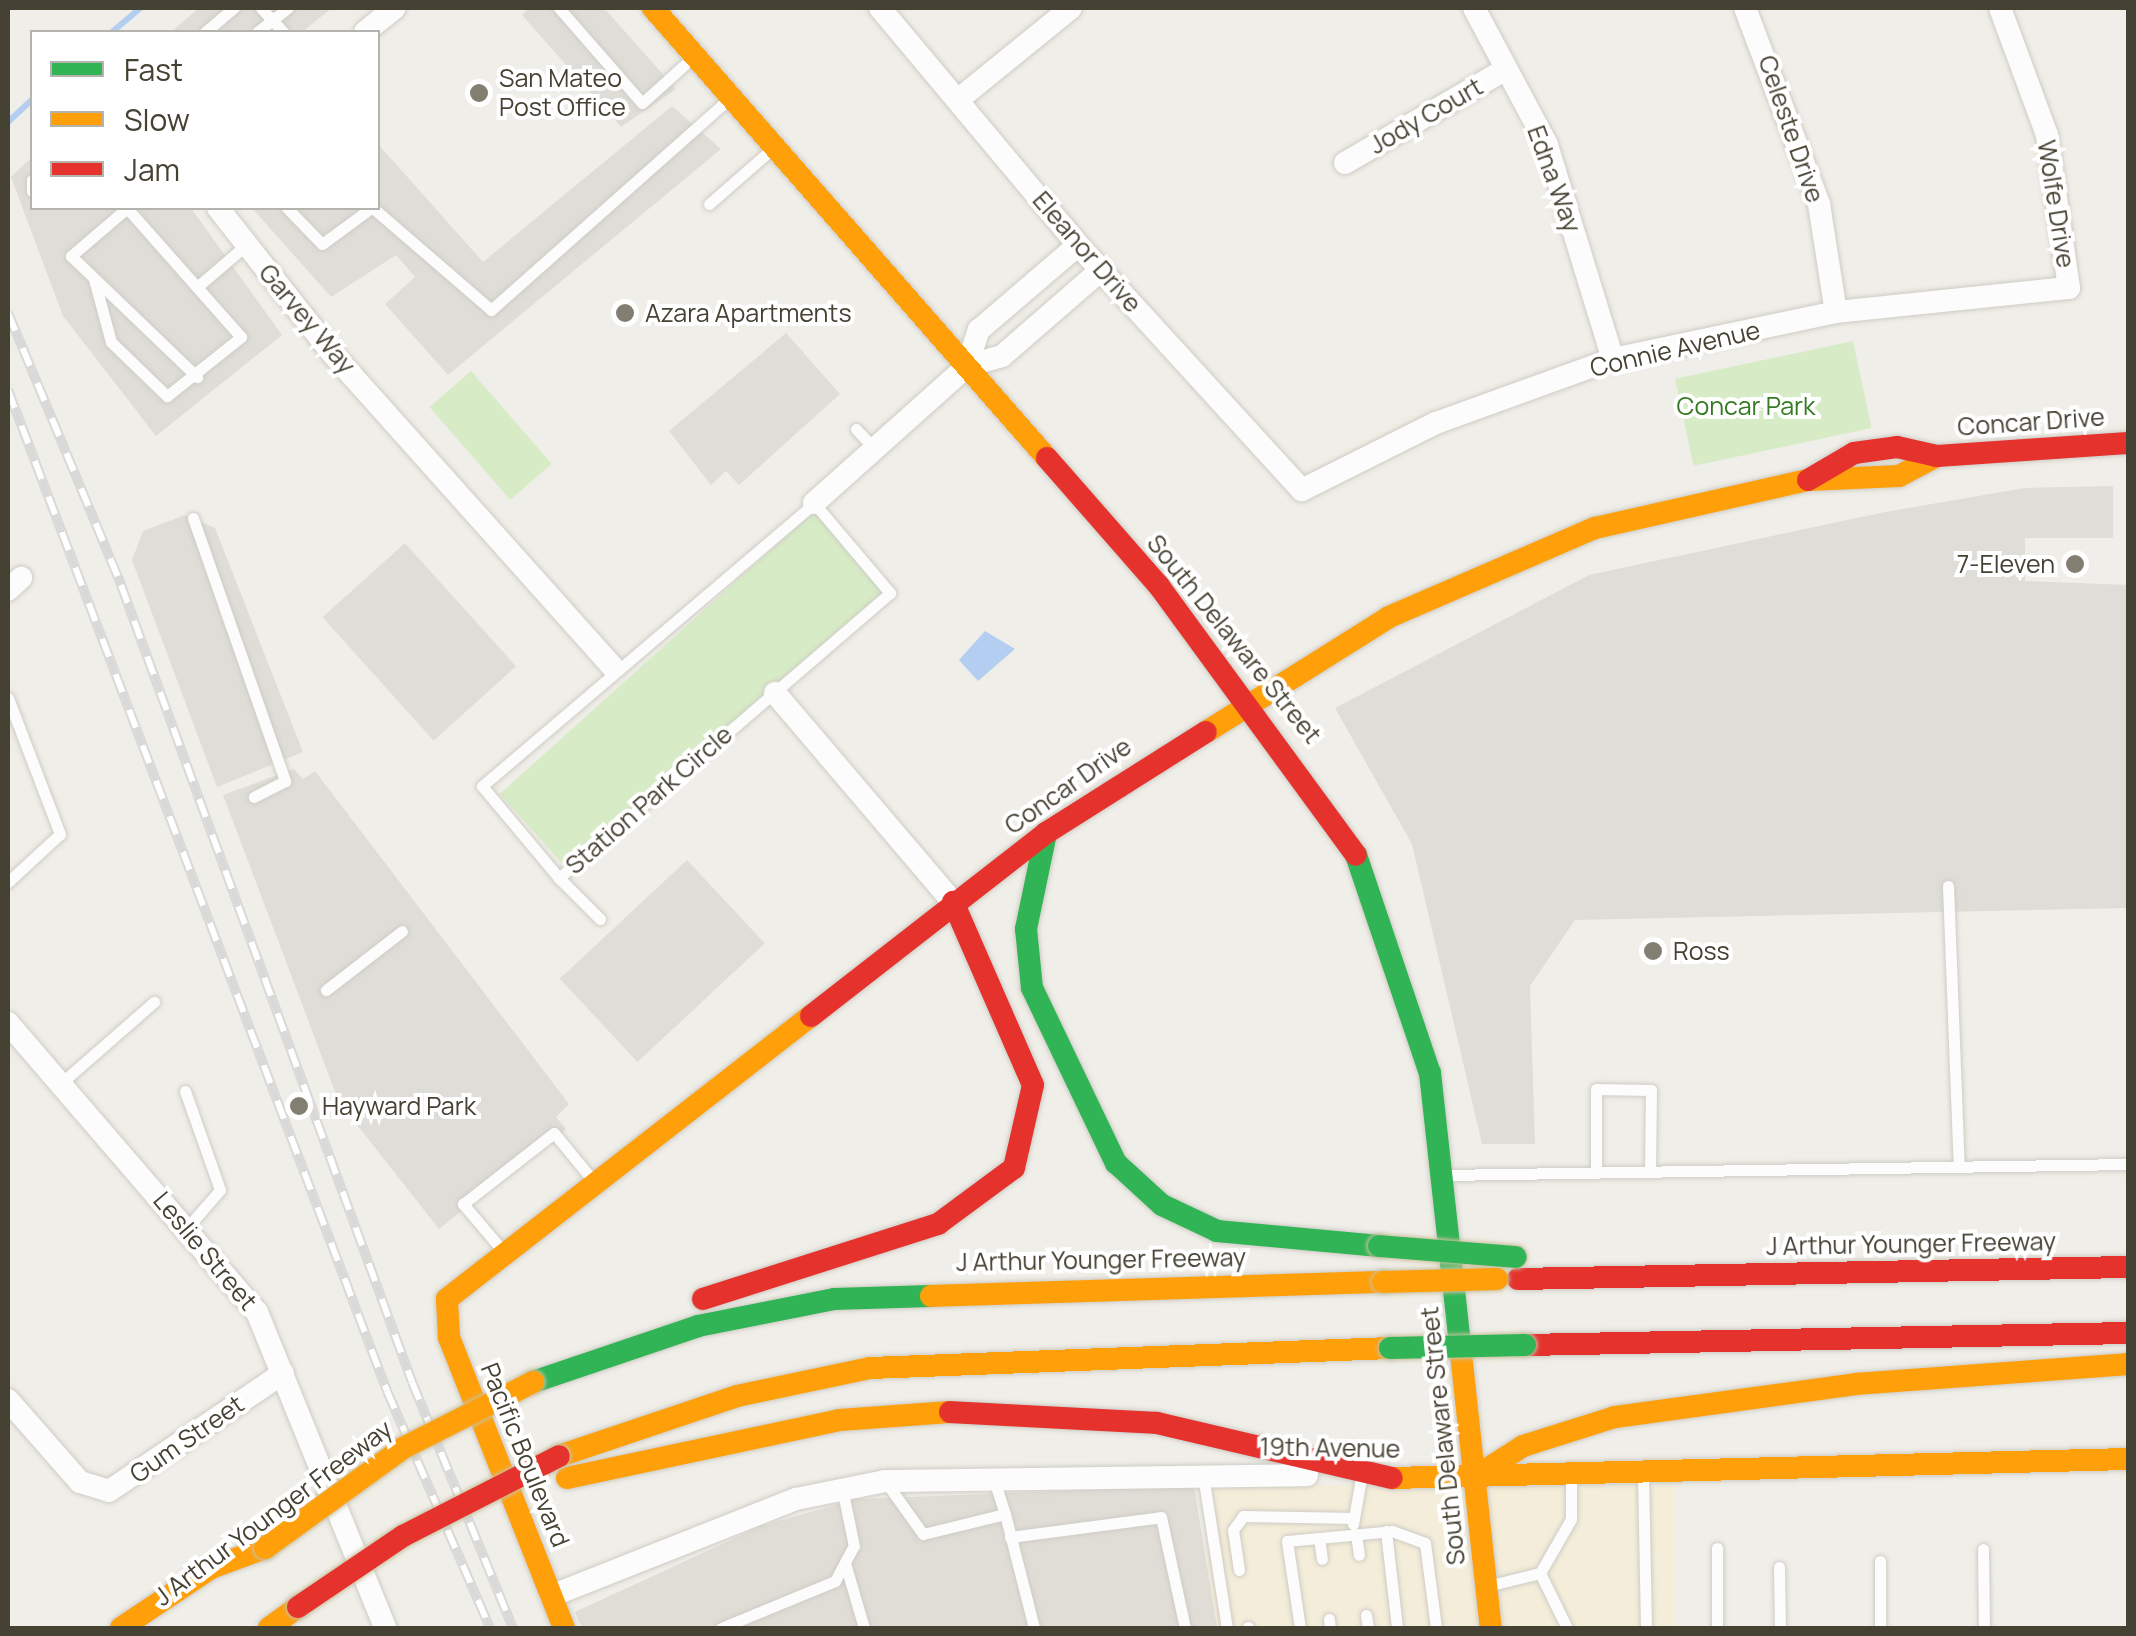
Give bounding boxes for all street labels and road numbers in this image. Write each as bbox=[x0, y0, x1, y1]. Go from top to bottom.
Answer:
street label: Celeste Drive bbox=[1752, 51, 1830, 207]
street label: Jody Court bbox=[1364, 72, 1488, 160]
street label: Edna Way bbox=[1521, 122, 1587, 236]
street label: Wolfe Drive bbox=[2031, 138, 2081, 270]
street label: Eleanor Drive bbox=[1026, 185, 1148, 319]
street label: Garvey Way bbox=[252, 258, 362, 380]
street label: Connie Avenue bbox=[1587, 315, 1763, 383]
street label: Concar Drive bbox=[1956, 402, 2106, 442]
street label: South Delaware Street bbox=[1141, 529, 1327, 749]
street label: Station Park Circle bbox=[560, 719, 738, 881]
street label: Concar Drive bbox=[999, 731, 1137, 841]
street label: Leslie Street bbox=[147, 1186, 263, 1316]
street label: J Arthur Younger Freeway bbox=[1766, 1226, 2056, 1262]
street label: J Arthur Younger Freeway bbox=[956, 1242, 1246, 1278]
street label: South Delaware Street bbox=[1415, 1305, 1471, 1567]
street label: Pacific Boulevard bbox=[474, 1359, 576, 1551]
street label: Gum Street bbox=[124, 1389, 250, 1489]
street label: J Arthur Younger Freeway bbox=[148, 1414, 398, 1612]
street label: 19th Avenue bbox=[1259, 1432, 1401, 1464]

